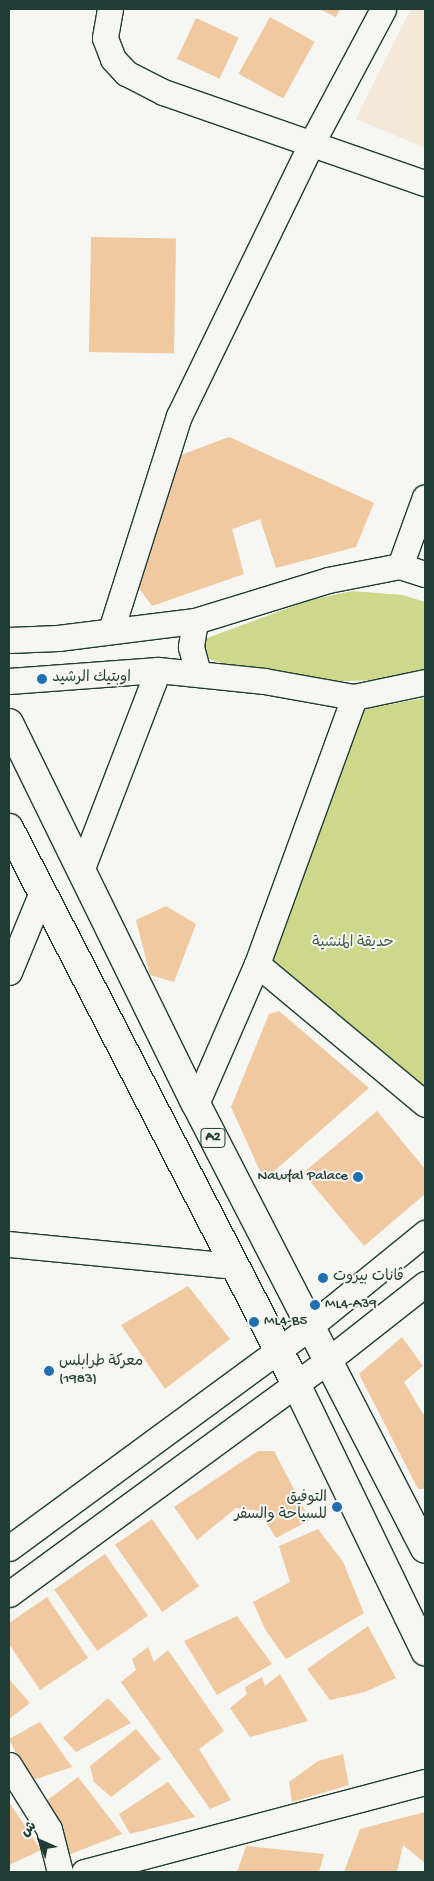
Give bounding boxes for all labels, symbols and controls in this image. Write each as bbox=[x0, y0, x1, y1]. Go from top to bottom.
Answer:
place label: اوبتيك الرشيد bbox=[52, 670, 131, 688]
marker: اوبتيك الرشيد bbox=[36, 673, 48, 685]
park label: حديقة المنشية bbox=[312, 935, 394, 953]
road number: A2 bbox=[199, 1126, 227, 1150]
place label: Nawfal Palace bbox=[257, 1168, 348, 1186]
marker: Nawfal Palace bbox=[352, 1171, 364, 1183]
place label: ڤانات بيروت bbox=[333, 1269, 404, 1287]
marker: ڤانات بيروت bbox=[317, 1272, 329, 1284]
place label: ML4-A39 bbox=[325, 1296, 377, 1314]
marker: ML4-A39 bbox=[309, 1299, 321, 1311]
place label: ML4-B5 bbox=[264, 1313, 307, 1331]
marker: ML4-B5 bbox=[248, 1316, 260, 1328]
place label: معركة طرابلس (1983) bbox=[59, 1353, 143, 1388]
marker: معركة طرابلس (1983) bbox=[43, 1365, 55, 1377]
place label: التوفيق للسياحة والسفر bbox=[235, 1489, 327, 1524]
marker: التوفيق للسياحة والسفر bbox=[331, 1501, 343, 1513]
north arrow bbox=[15, 1816, 65, 1866]
text: ش bbox=[18, 1818, 41, 1841]

